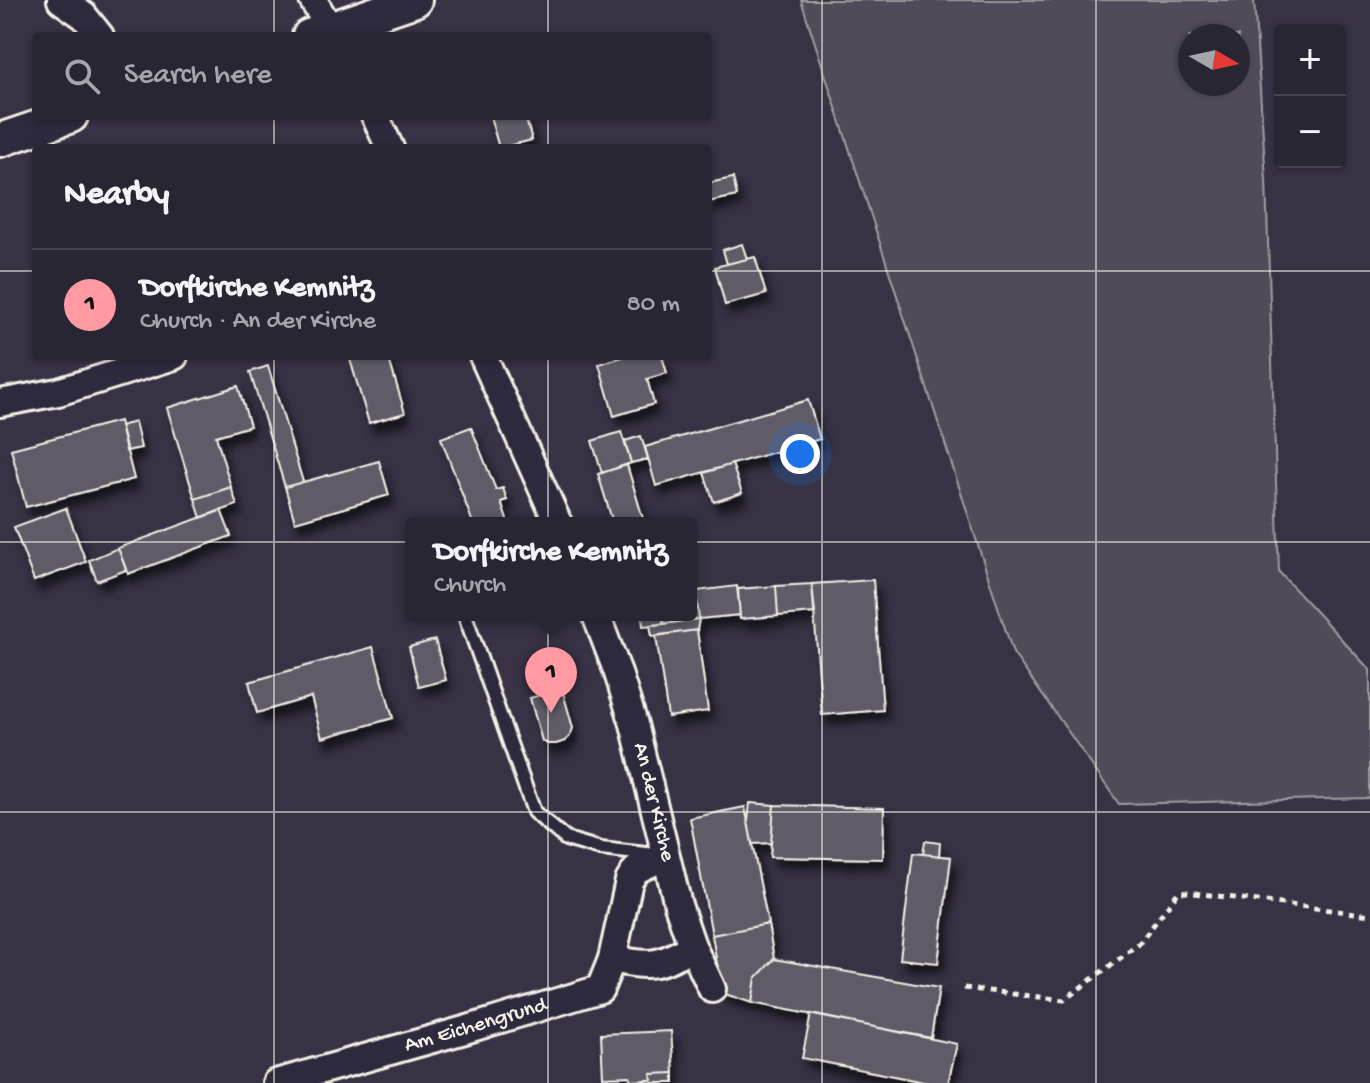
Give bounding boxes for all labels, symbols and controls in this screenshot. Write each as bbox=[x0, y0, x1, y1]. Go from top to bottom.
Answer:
north arrow bbox=[1178, 24, 1250, 96]
map controls bbox=[1274, 24, 1346, 168]
button: + bbox=[1274, 24, 1346, 96]
search box bbox=[32, 32, 712, 120]
icon: search bbox=[60, 54, 104, 98]
text: Search here bbox=[124, 59, 272, 94]
button: − bbox=[1274, 96, 1346, 168]
text: Nearby bbox=[64, 176, 169, 216]
text: Dorfkirche Kemnitz bbox=[140, 272, 374, 307]
text: 1 bbox=[85, 290, 95, 321]
text: 80 m bbox=[626, 290, 680, 321]
text: Church · An der Kirche bbox=[140, 307, 376, 338]
your location bbox=[780, 434, 820, 474]
popup bbox=[405, 517, 697, 621]
text: Dorfkirche Kemnitz bbox=[434, 536, 668, 571]
text: Church bbox=[434, 571, 506, 602]
pin: 1 bbox=[525, 647, 577, 713]
street label: An der Kirche bbox=[626, 740, 680, 865]
street label: Am Eichengrund bbox=[402, 992, 553, 1059]

